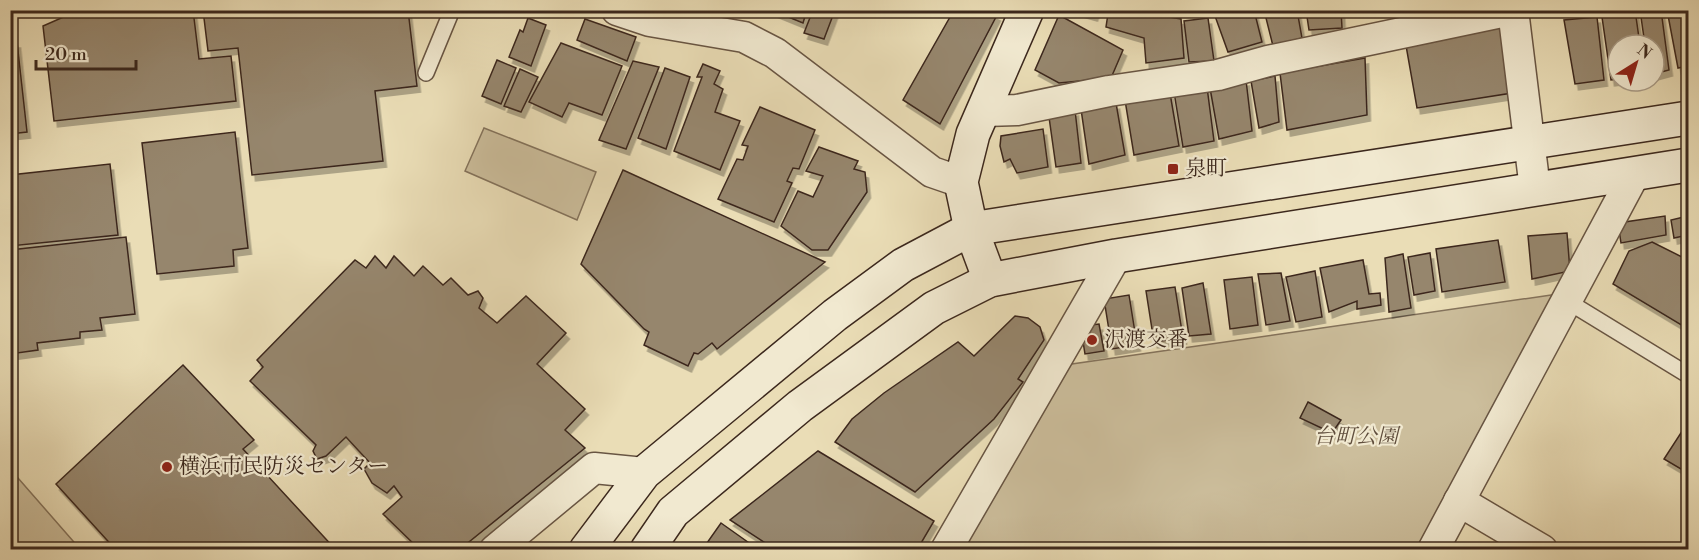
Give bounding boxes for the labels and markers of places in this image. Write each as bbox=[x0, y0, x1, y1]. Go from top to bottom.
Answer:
place label: 泉町 bbox=[1185, 156, 1227, 182]
marker: 泉町 bbox=[1166, 162, 1180, 176]
place label: 沢渡交番 bbox=[1104, 327, 1188, 353]
marker: 沢渡交番 bbox=[1085, 333, 1099, 347]
place label: 横浜市民防災センター bbox=[179, 454, 388, 480]
marker: 横浜市民防災センター bbox=[160, 460, 174, 474]

